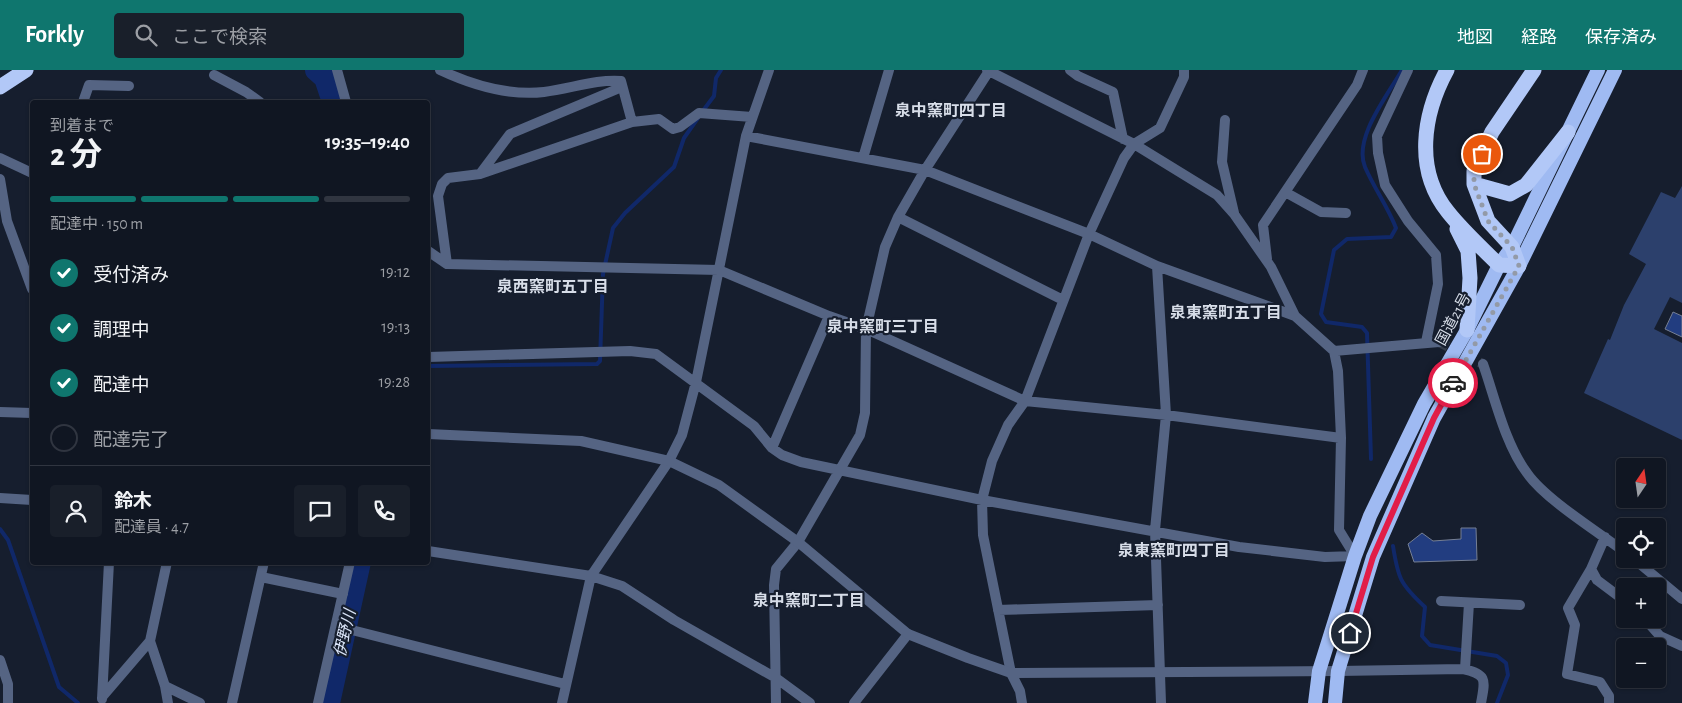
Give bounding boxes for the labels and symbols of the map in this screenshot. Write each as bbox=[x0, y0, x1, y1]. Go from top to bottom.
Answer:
district label: 泉中窯町四丁目 bbox=[895, 102, 1007, 119]
pin bbox=[1461, 133, 1503, 175]
district label: 泉西窯町五丁目 bbox=[497, 278, 609, 295]
street label: 国道21号 bbox=[1433, 290, 1473, 348]
district label: 泉東窯町五丁目 bbox=[1170, 304, 1282, 321]
district label: 泉中窯町三丁目 bbox=[827, 318, 939, 335]
courier bbox=[1428, 358, 1478, 408]
north arrow bbox=[1616, 458, 1666, 508]
district label: 泉東窯町四丁目 bbox=[1118, 542, 1230, 559]
district label: 泉中窯町二丁目 bbox=[753, 592, 865, 609]
water label: 伊野川 bbox=[331, 606, 359, 658]
pin bbox=[1329, 612, 1371, 654]

